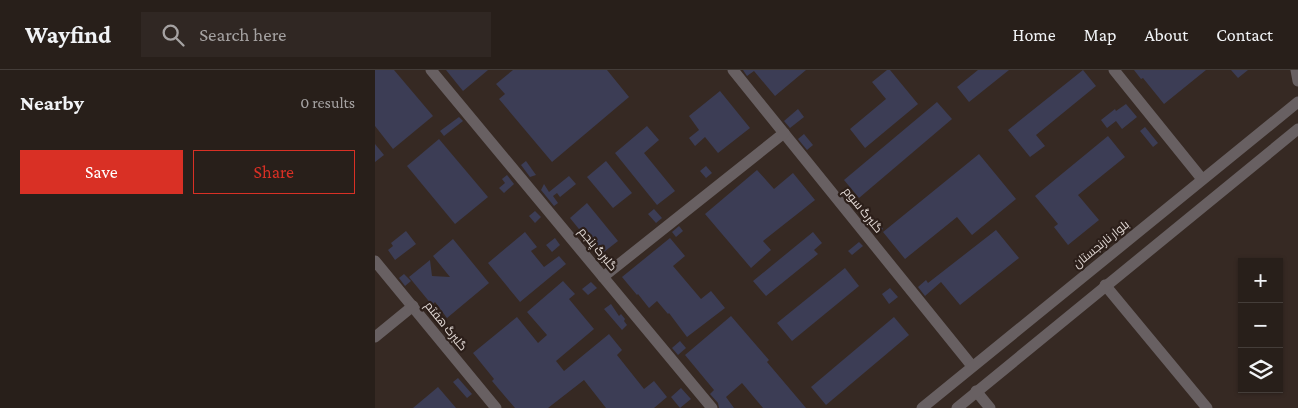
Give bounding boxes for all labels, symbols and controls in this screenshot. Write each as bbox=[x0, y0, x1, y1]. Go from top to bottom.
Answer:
search box bbox=[141, 12, 491, 57]
text: Wayfind bbox=[25, 21, 111, 48]
icon: search bbox=[159, 21, 187, 49]
text: Search here bbox=[199, 24, 286, 45]
text: Home bbox=[1013, 25, 1056, 45]
text: Map bbox=[1084, 25, 1116, 45]
text: About bbox=[1144, 25, 1188, 45]
text: Contact bbox=[1216, 25, 1273, 45]
text: Nearby bbox=[20, 91, 84, 115]
text: 0 results bbox=[300, 94, 355, 111]
button: Save bbox=[20, 150, 183, 194]
button: Share bbox=[193, 150, 355, 194]
street label: گلبرگ سوم bbox=[839, 184, 886, 236]
street label: بلوار نارنجستان bbox=[1070, 217, 1132, 271]
street label: گلبرگ پنجم bbox=[574, 224, 620, 275]
map controls bbox=[1238, 258, 1283, 393]
button: + bbox=[1238, 258, 1283, 303]
street label: گلبرگ هفتم bbox=[421, 299, 470, 354]
button: − bbox=[1238, 303, 1283, 348]
button: layers bbox=[1238, 348, 1283, 393]

